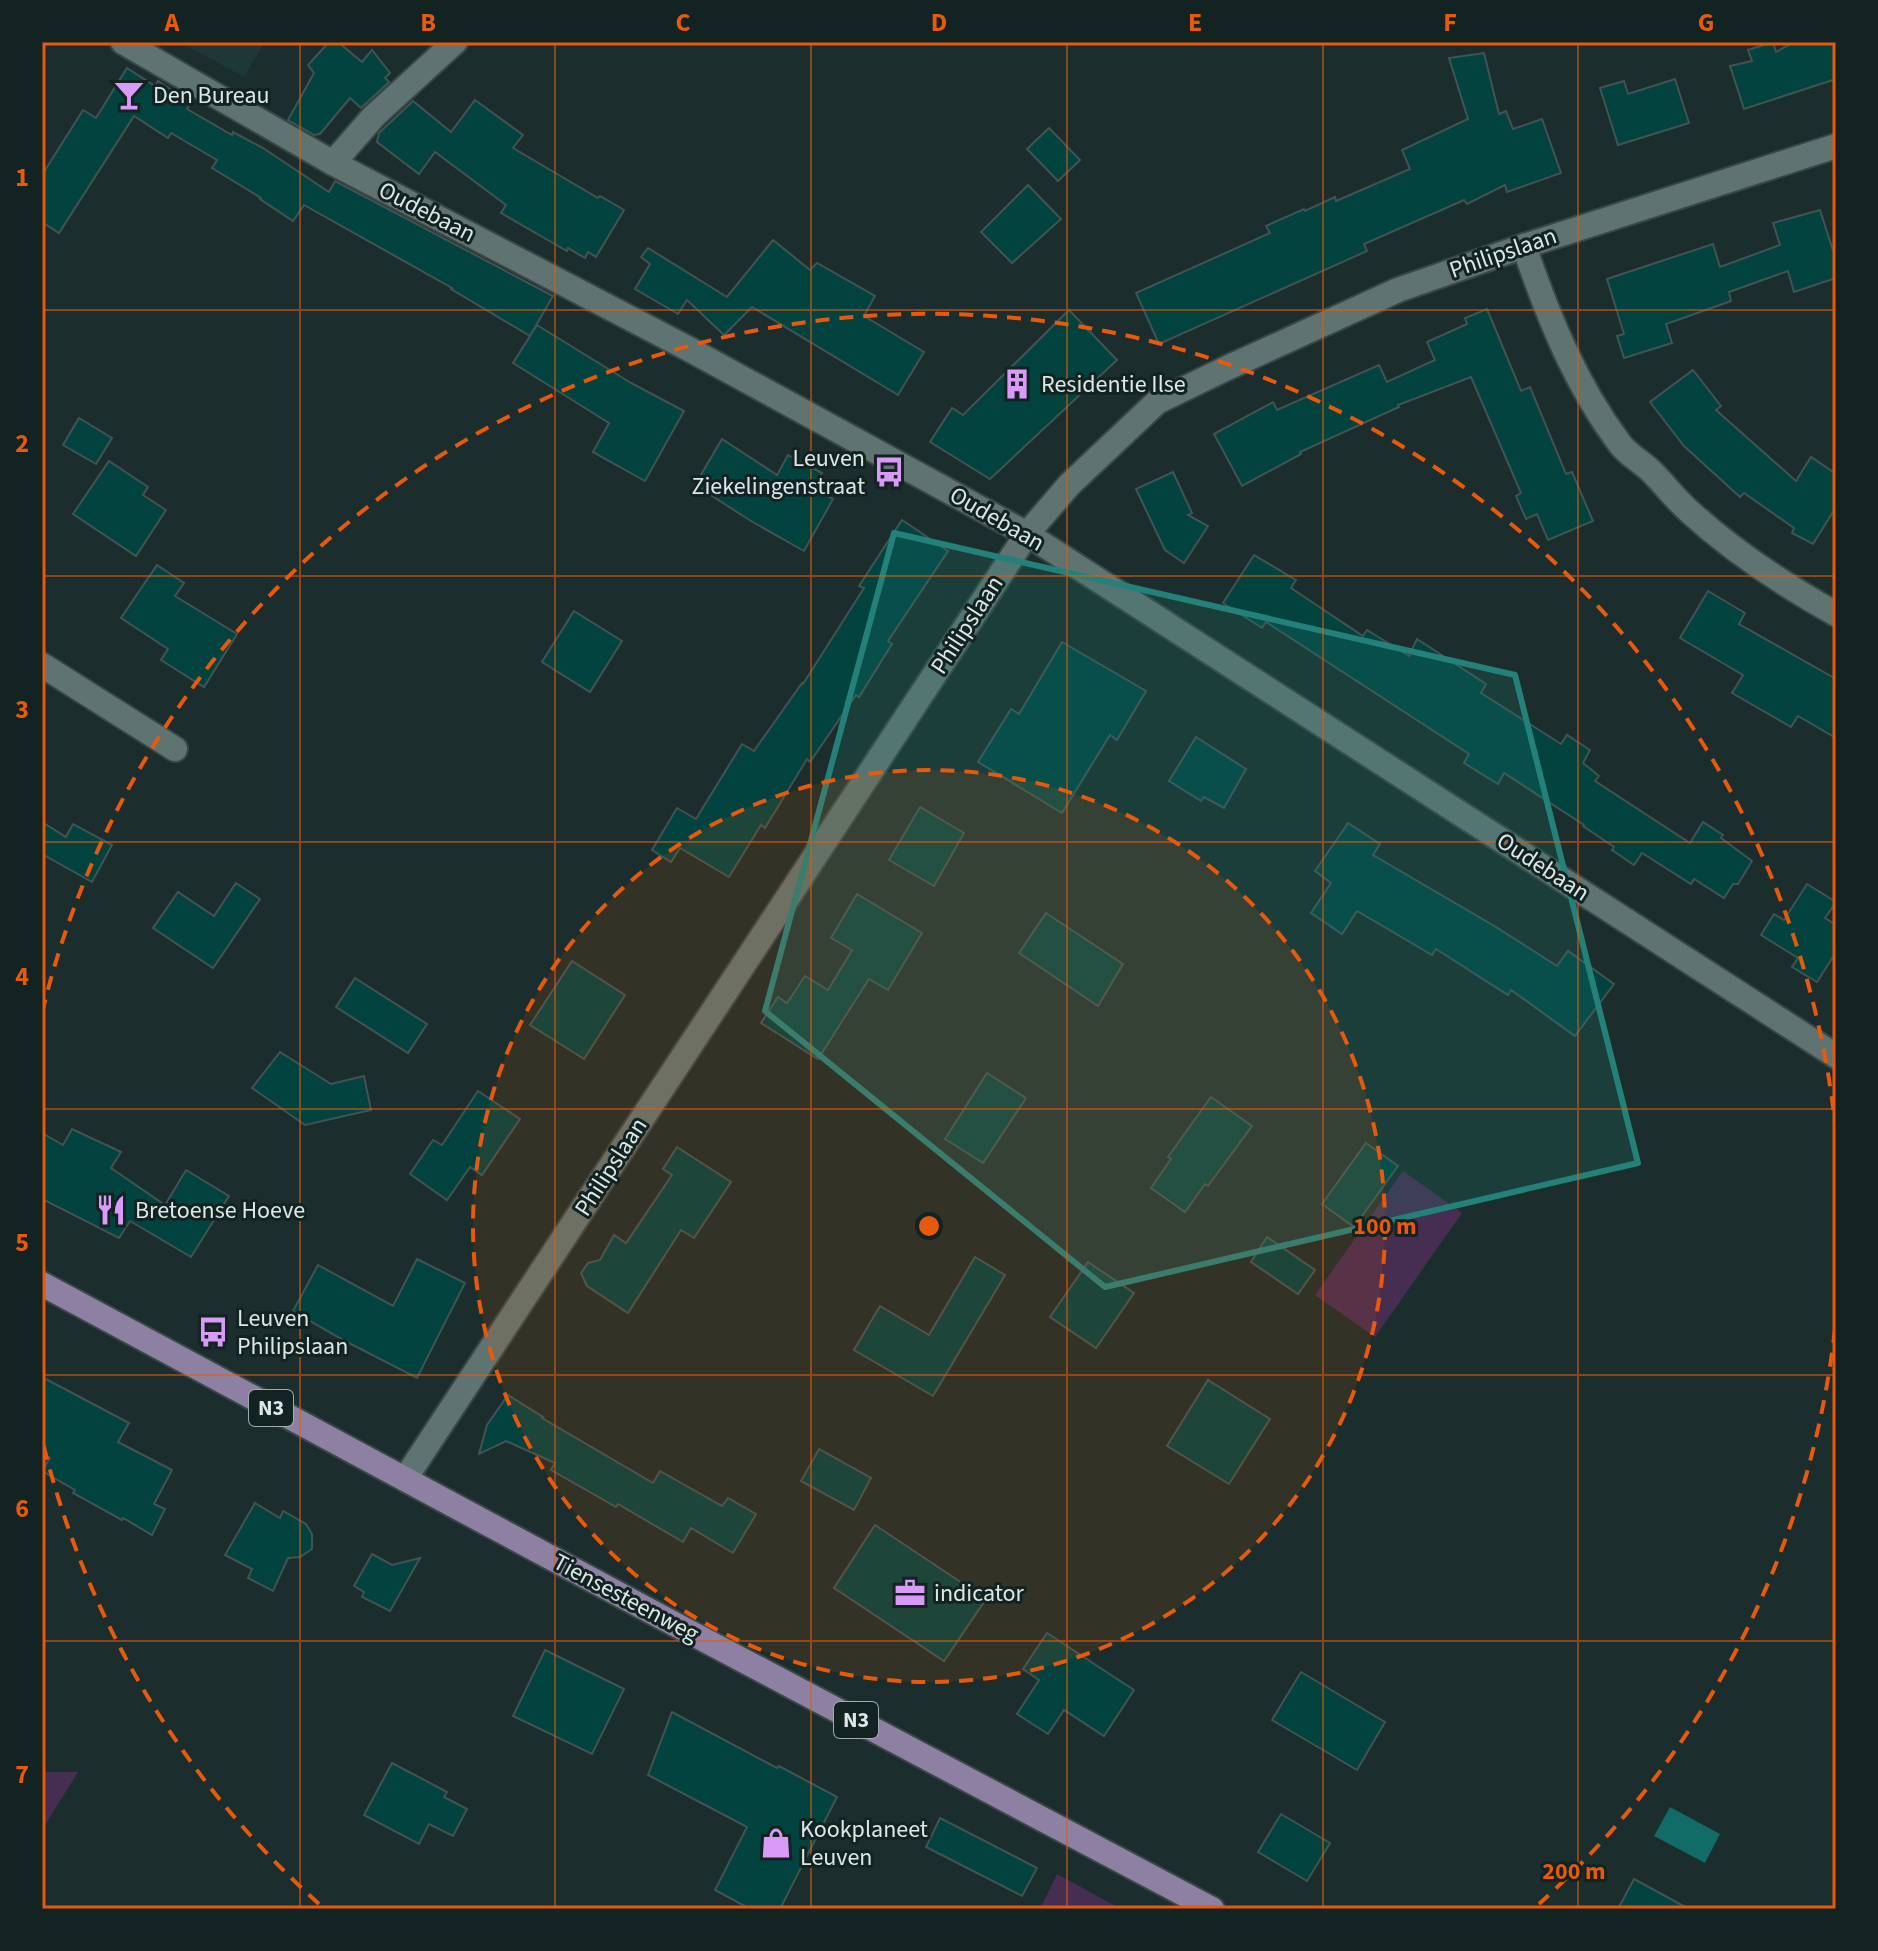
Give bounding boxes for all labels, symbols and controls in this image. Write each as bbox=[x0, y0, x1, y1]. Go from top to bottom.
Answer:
text: A bbox=[164, 4, 181, 41]
text: B bbox=[420, 4, 436, 41]
text: C bbox=[675, 4, 691, 41]
text: D bbox=[931, 4, 947, 41]
text: E bbox=[1188, 4, 1202, 41]
text: F bbox=[1443, 4, 1457, 41]
text: G bbox=[1698, 4, 1714, 41]
bar icon: Den Bureau bbox=[112, 78, 146, 112]
place label: Den Bureau bbox=[153, 78, 270, 113]
text: 1 bbox=[15, 159, 29, 196]
street label: Oudebaan bbox=[373, 173, 481, 251]
street label: Philipslaan bbox=[1445, 218, 1561, 288]
building icon: Residentie Ilse bbox=[1000, 367, 1034, 401]
place label: Residentie Ilse bbox=[1041, 367, 1186, 402]
text: 2 bbox=[15, 425, 29, 462]
place label: Leuven Ziekelingenstraat bbox=[692, 441, 865, 504]
bus stop icon: Leuven Ziekelingenstraat bbox=[872, 455, 906, 489]
street label: Oudebaan bbox=[943, 478, 1051, 560]
street label: Philipslaan bbox=[922, 569, 1012, 681]
text: 3 bbox=[15, 691, 29, 728]
street label: Oudebaan bbox=[1490, 824, 1596, 910]
text: 4 bbox=[15, 958, 29, 995]
street label: Philipslaan bbox=[566, 1111, 656, 1223]
restaurant icon: Bretoense Hoeve bbox=[94, 1193, 128, 1227]
place label: Bretoense Hoeve bbox=[135, 1193, 305, 1228]
text: 100 m bbox=[1353, 1209, 1417, 1244]
centre of rings bbox=[915, 1212, 943, 1240]
text: 5 bbox=[15, 1224, 29, 1261]
place label: Leuven Philipslaan bbox=[237, 1301, 348, 1364]
bus stop icon: Leuven Philipslaan bbox=[196, 1315, 230, 1349]
road number: N3 bbox=[249, 1390, 293, 1426]
text: 6 bbox=[15, 1490, 29, 1527]
street label: Tiensesteenweg bbox=[547, 1545, 705, 1651]
office icon: indicator bbox=[893, 1576, 927, 1610]
place label: indicator bbox=[934, 1576, 1025, 1611]
road number: N3 bbox=[834, 1702, 878, 1738]
text: 7 bbox=[15, 1756, 29, 1793]
place label: Kookplaneet Leuven bbox=[800, 1812, 928, 1875]
shop icon: Kookplaneet Leuven bbox=[759, 1826, 793, 1860]
text: 200 m bbox=[1542, 1854, 1606, 1889]

